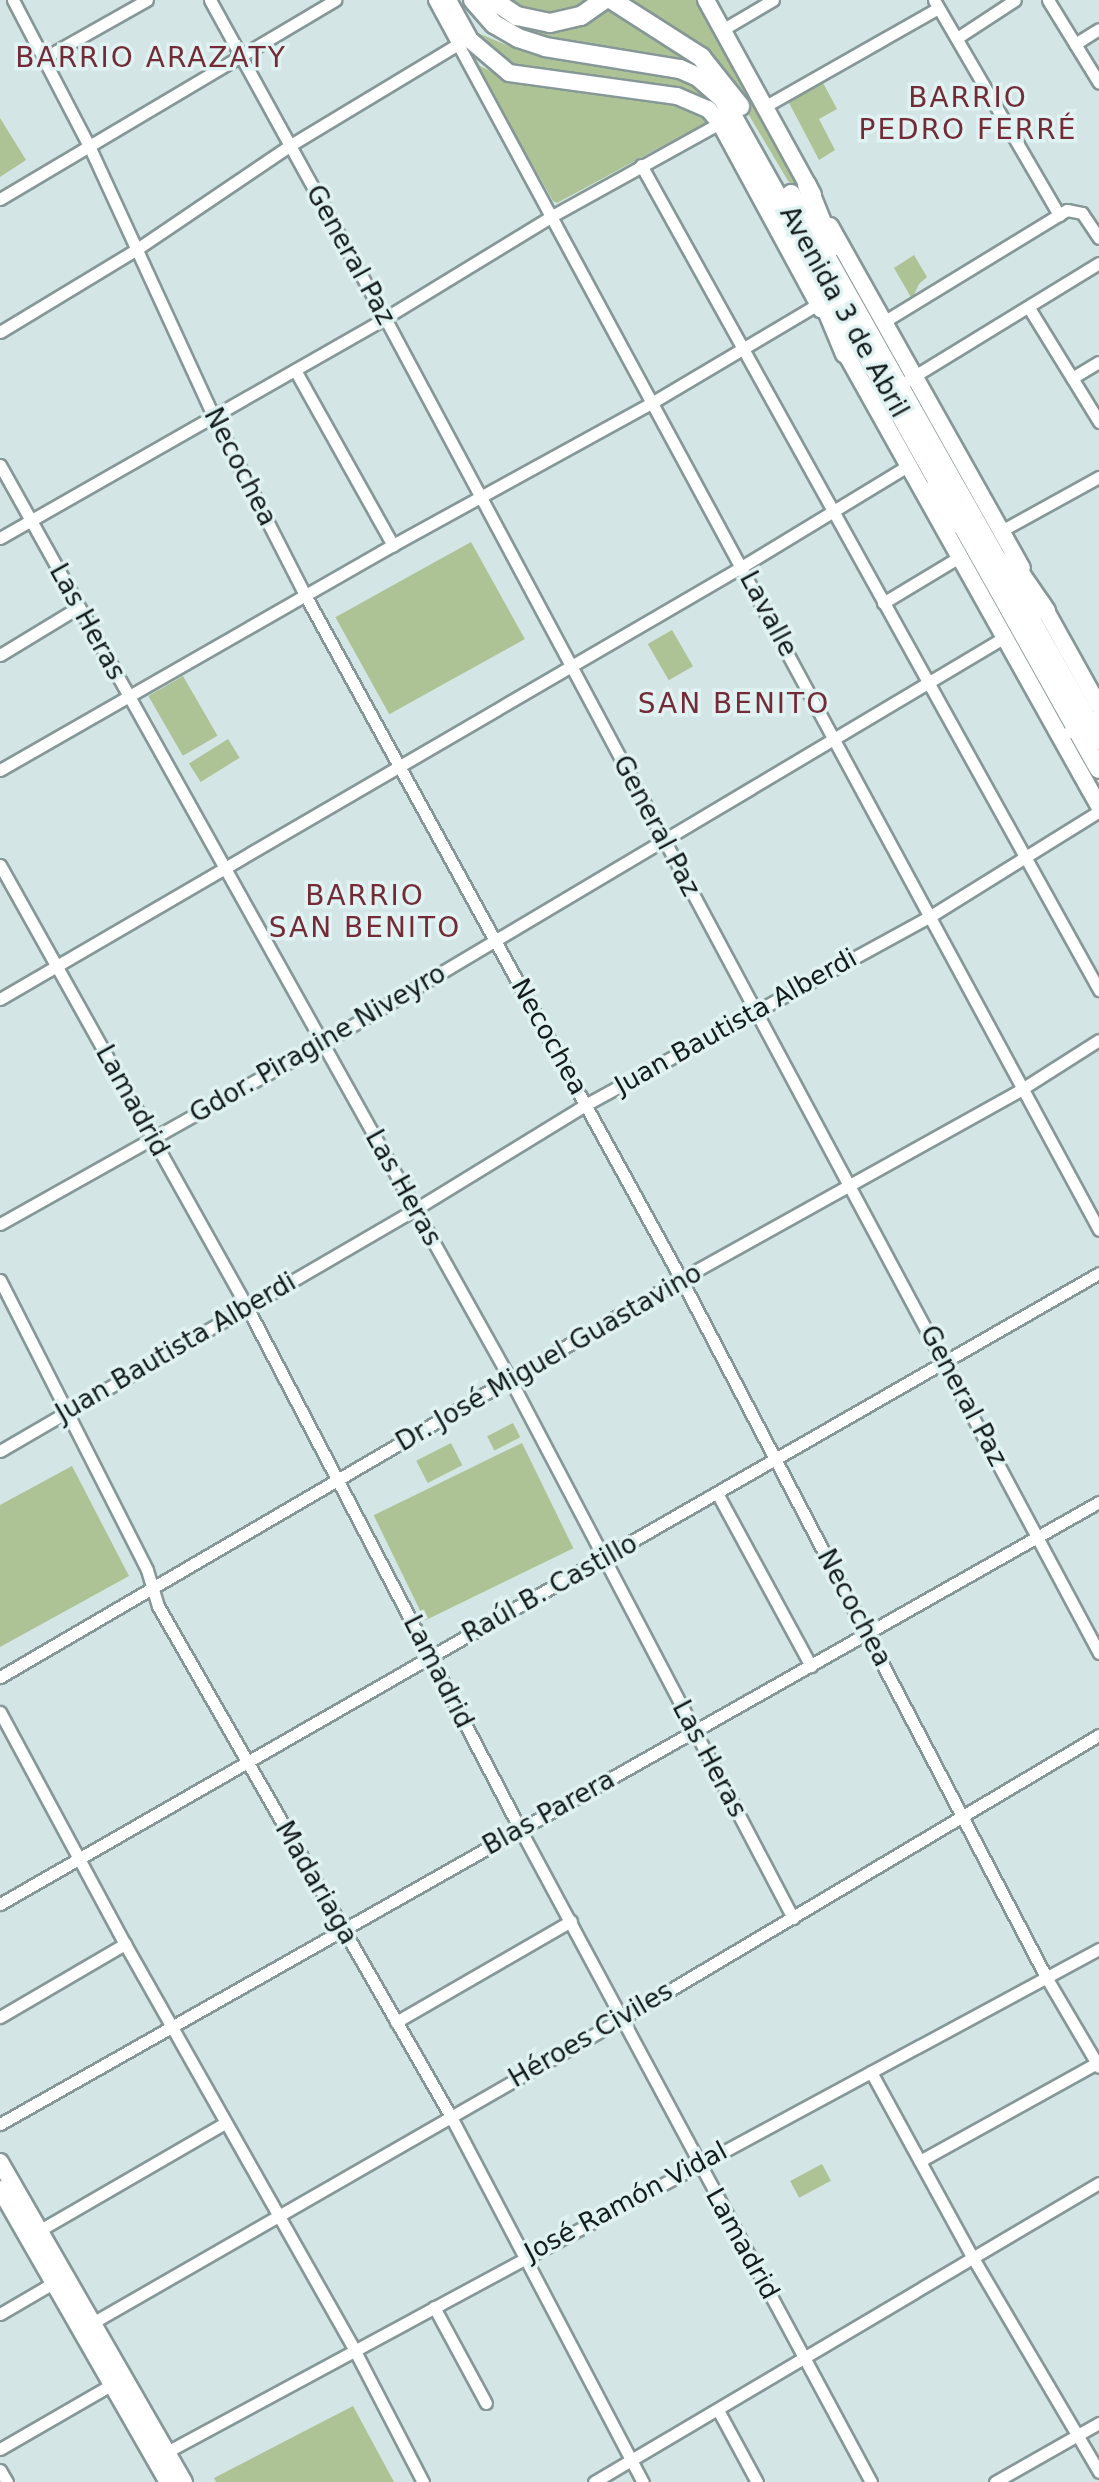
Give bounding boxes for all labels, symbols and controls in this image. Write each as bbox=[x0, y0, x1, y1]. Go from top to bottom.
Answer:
district label: BARRIO ARAZATY bbox=[15, 41, 287, 75]
district label: BARRIO PEDRO FERRÉ bbox=[859, 81, 1077, 147]
street label: General Paz bbox=[299, 180, 401, 330]
street label: Avenida 3 de Abril bbox=[773, 201, 915, 423]
street label: Necochea bbox=[197, 403, 283, 531]
street label: Las Heras bbox=[42, 558, 132, 686]
street label: Lavalle bbox=[733, 566, 803, 662]
district label: SAN BENITO bbox=[638, 687, 830, 721]
street label: General Paz bbox=[606, 750, 706, 902]
district label: BARRIO SAN BENITO bbox=[269, 879, 461, 945]
street label: Juan Bautista Alberdi bbox=[610, 942, 862, 1102]
street label: Gdor. Piragine Niveyro bbox=[185, 958, 451, 1130]
street label: Necochea bbox=[504, 973, 594, 1101]
street label: Lamadrid bbox=[89, 1040, 175, 1162]
street label: Las Heras bbox=[358, 1124, 448, 1252]
street label: Dr. José Miguel Guastavino bbox=[391, 1258, 707, 1458]
street label: Juan Bautista Alberdi bbox=[50, 1267, 302, 1429]
street label: General Paz bbox=[913, 1320, 1013, 1472]
street label: Raúl B. Castillo bbox=[457, 1528, 643, 1650]
street label: Necochea bbox=[810, 1544, 898, 1672]
street label: Lamadrid bbox=[396, 1610, 480, 1734]
street label: Las Heras bbox=[665, 1695, 753, 1823]
street label: Blas Parera bbox=[478, 1764, 620, 1862]
street label: Madariaga bbox=[268, 1816, 364, 1950]
street label: Héroes Civiles bbox=[503, 1975, 679, 2095]
street label: José Ramón Vidal bbox=[519, 2135, 733, 2269]
street label: Lamadrid bbox=[699, 2183, 785, 2305]

